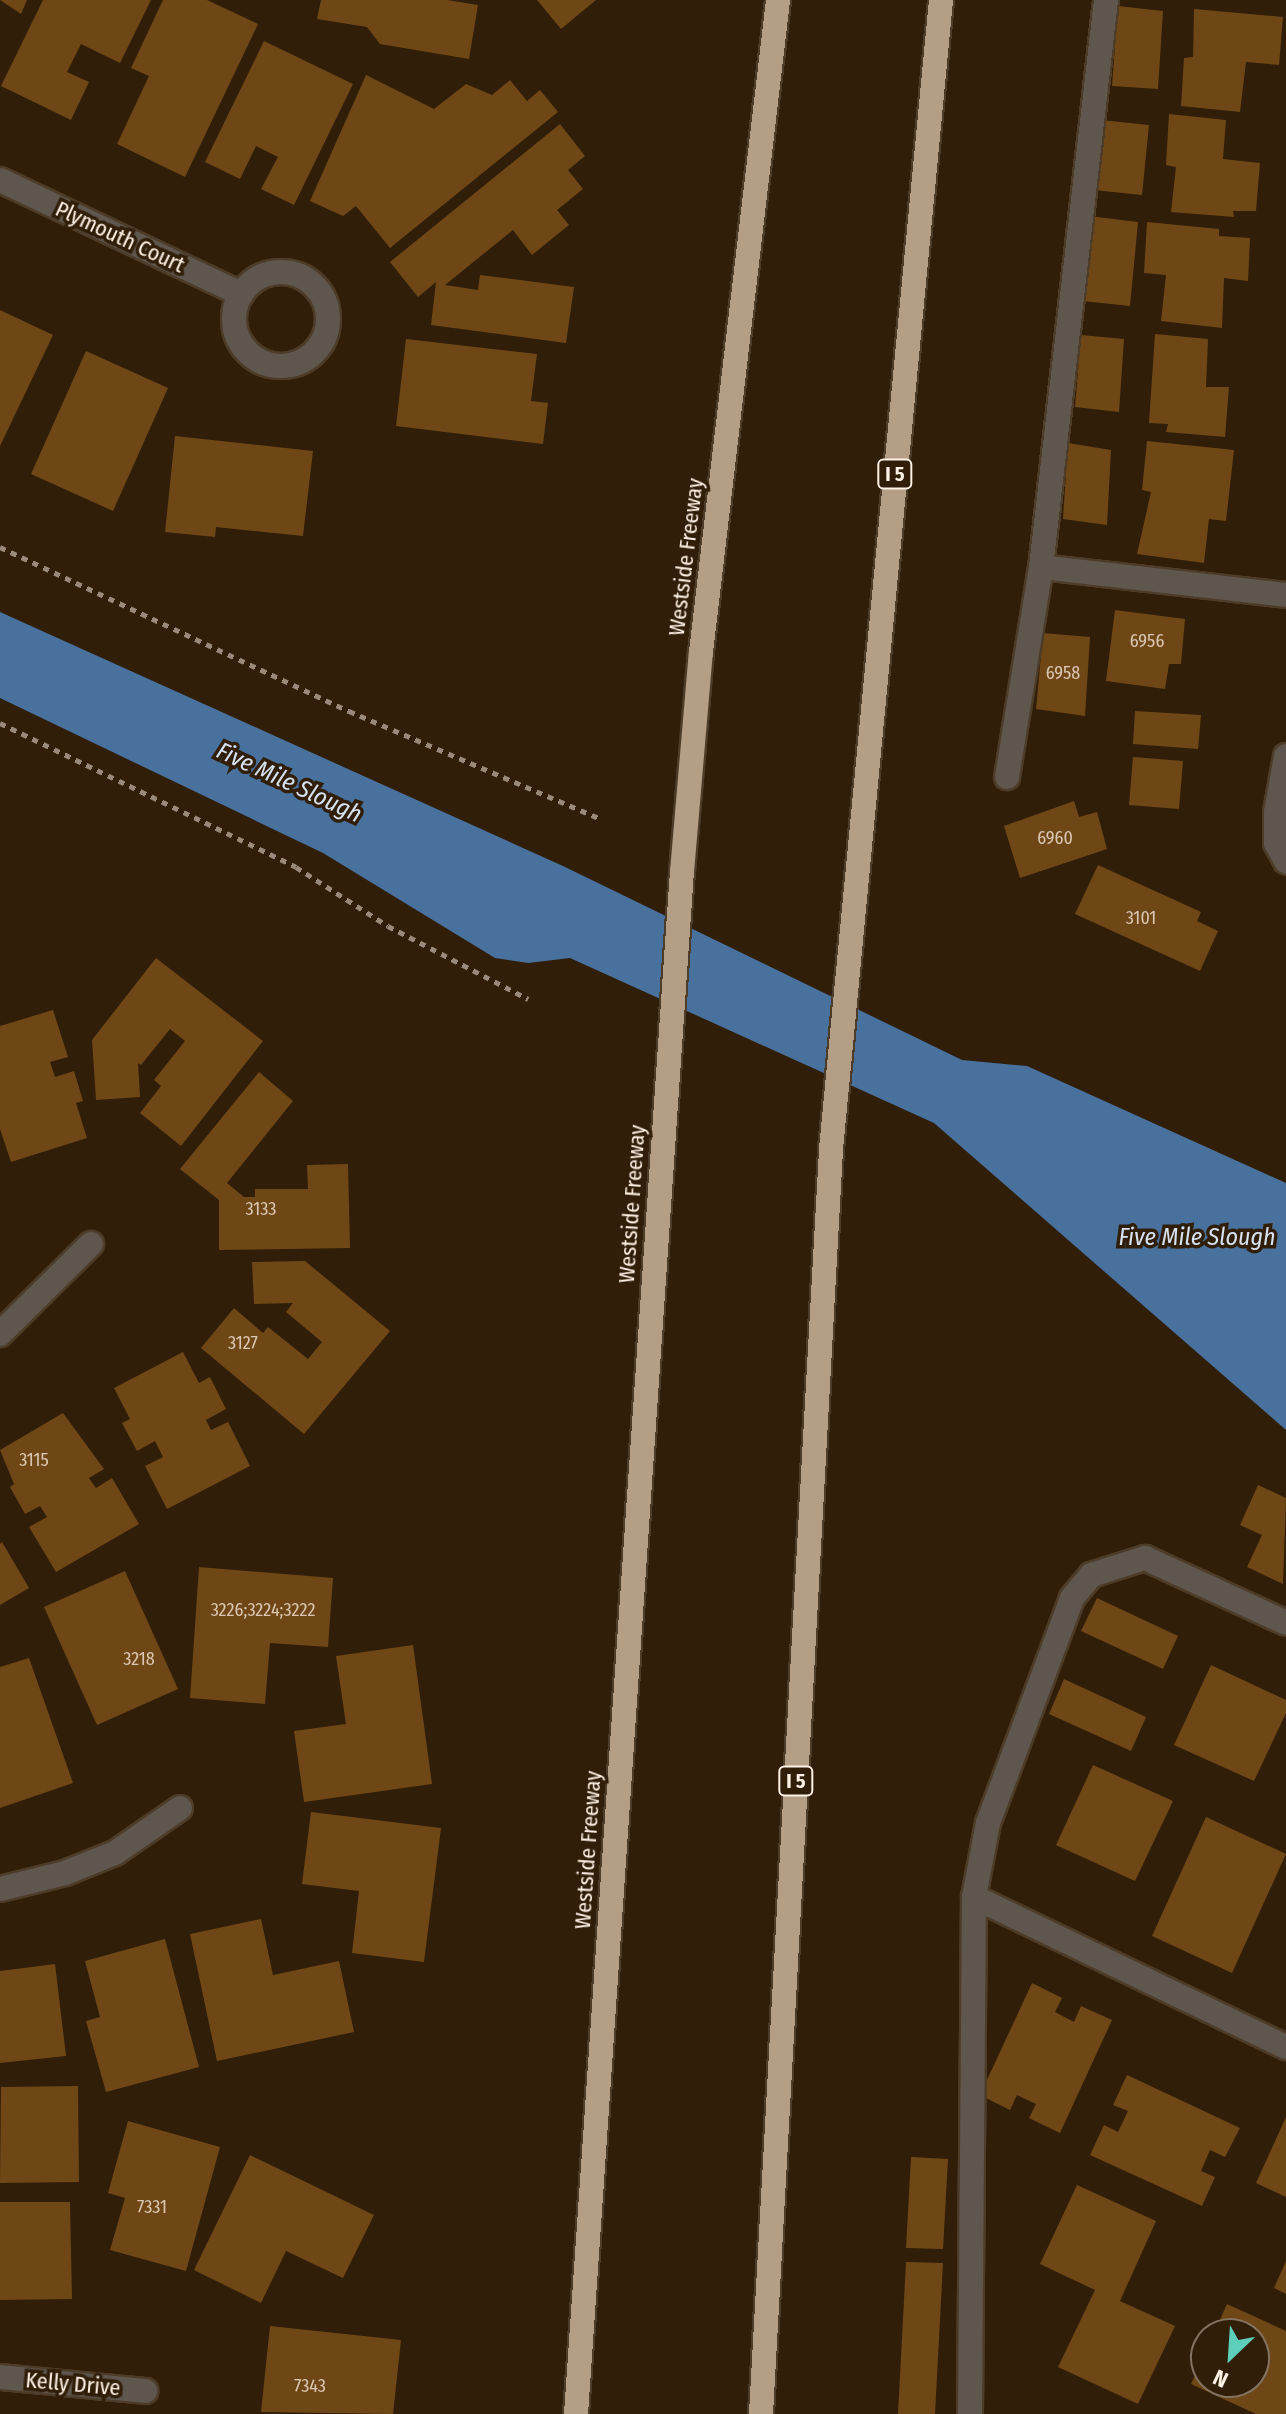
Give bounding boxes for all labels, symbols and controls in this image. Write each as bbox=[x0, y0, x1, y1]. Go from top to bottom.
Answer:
street label: Plymouth Court bbox=[51, 196, 189, 278]
road number: I 5 bbox=[877, 458, 913, 490]
street label: Westside Freeway bbox=[663, 477, 709, 637]
house number: 6956 bbox=[1130, 630, 1164, 652]
house number: 6958 bbox=[1046, 662, 1080, 684]
water label: Five Mile Slough bbox=[212, 737, 366, 829]
house number: 6960 bbox=[1037, 827, 1073, 849]
house number: 3101 bbox=[1126, 907, 1156, 929]
street label: Westside Freeway bbox=[613, 1124, 651, 1284]
house number: 3133 bbox=[246, 1198, 276, 1220]
water label: Five Mile Slough bbox=[1118, 1224, 1276, 1252]
house number: 3127 bbox=[228, 1332, 258, 1354]
house number: 3115 bbox=[19, 1449, 49, 1471]
house number: 3226;3224;3222 bbox=[211, 1599, 315, 1621]
house number: 3218 bbox=[123, 1648, 155, 1670]
road number: I 5 bbox=[778, 1765, 814, 1797]
street label: Westside Freeway bbox=[569, 1770, 607, 1930]
house number: 7331 bbox=[137, 2196, 167, 2218]
north arrow bbox=[1190, 2318, 1270, 2398]
text: N bbox=[1209, 2363, 1232, 2393]
street label: Kelly Drive bbox=[24, 2367, 122, 2401]
house number: 7343 bbox=[294, 2375, 326, 2397]

